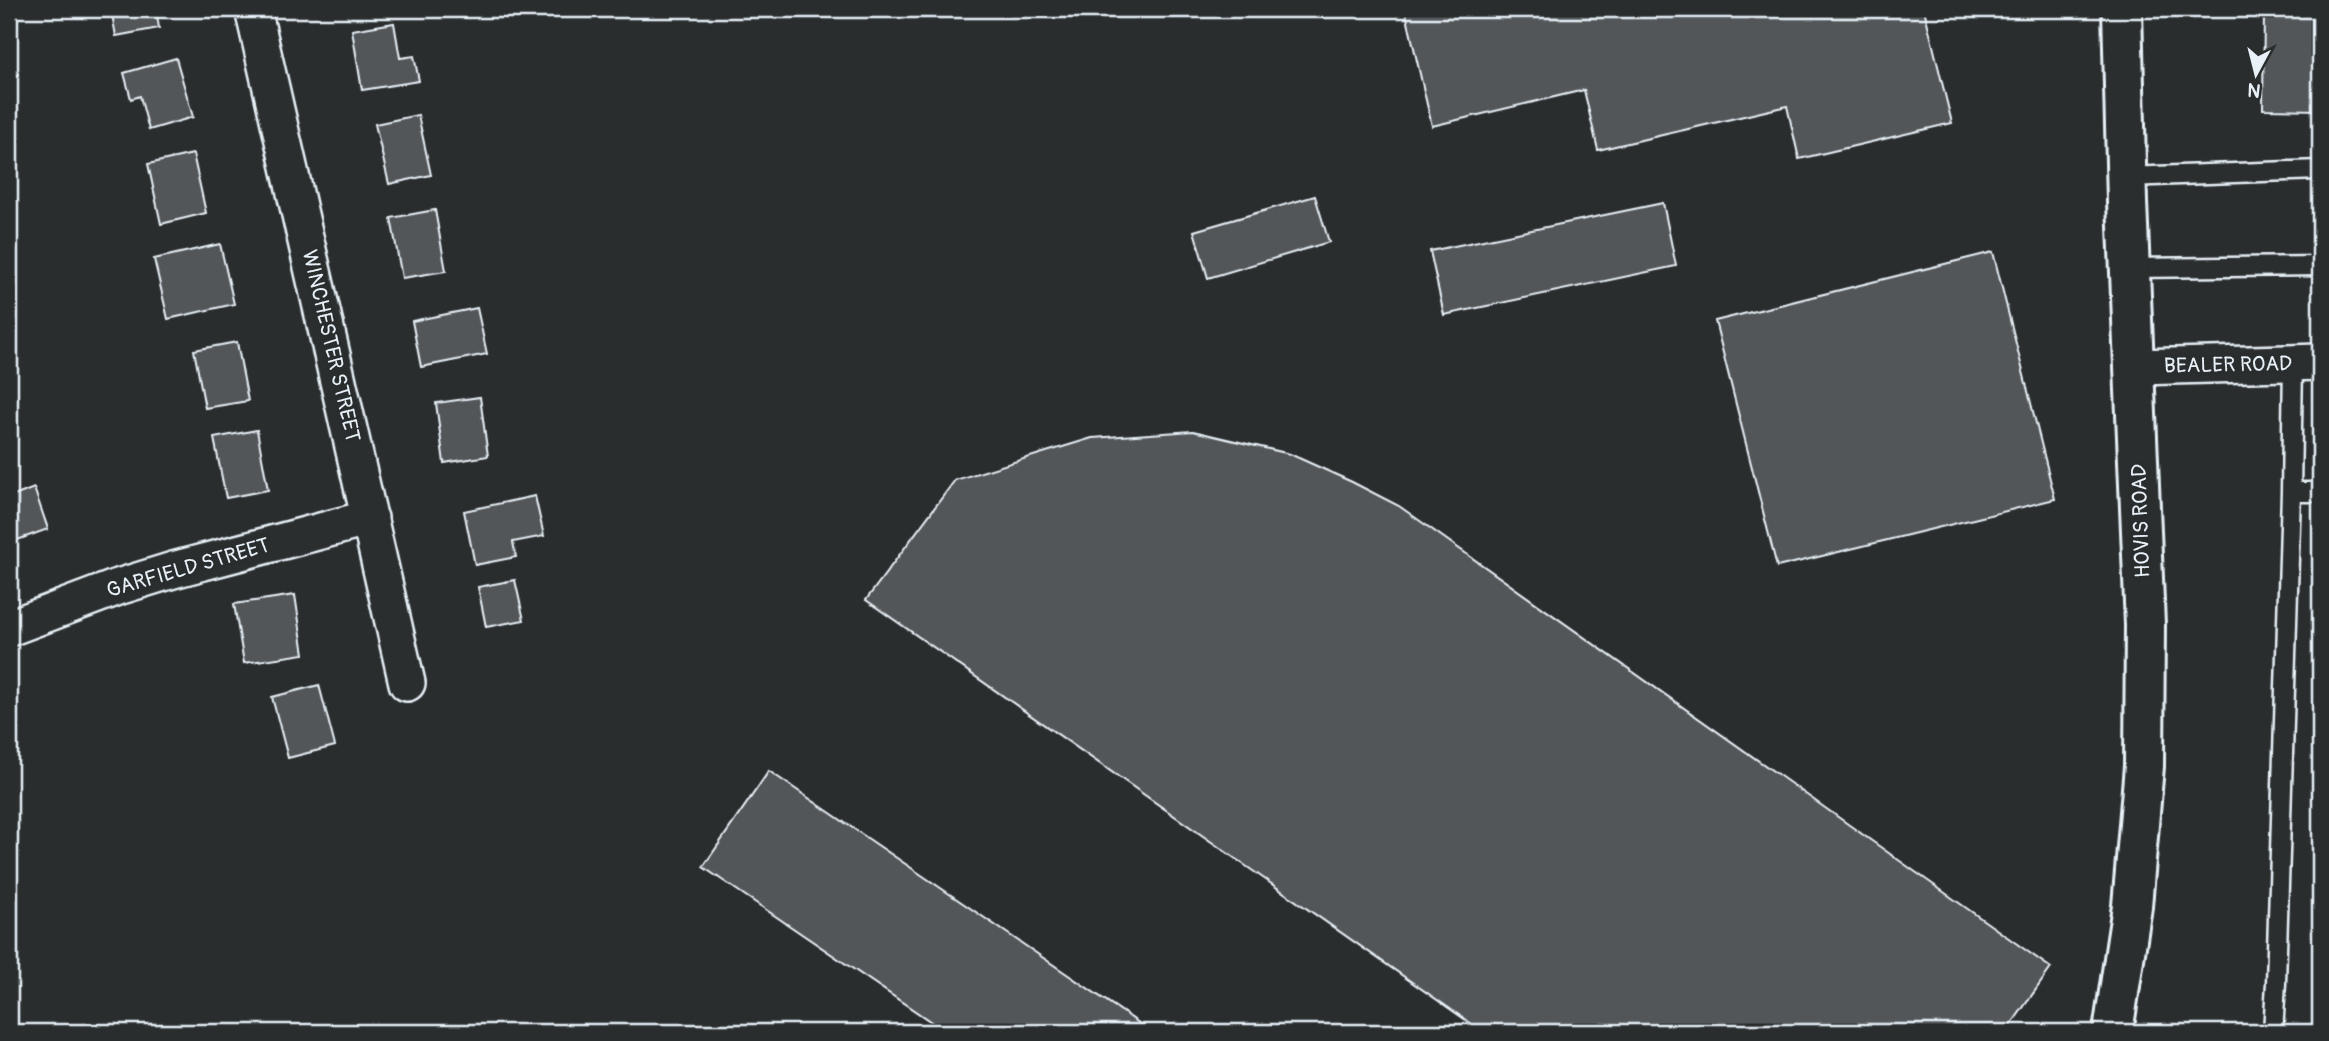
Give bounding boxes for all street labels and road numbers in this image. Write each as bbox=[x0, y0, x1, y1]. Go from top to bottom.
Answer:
street label: WINCHESTER STREET bbox=[296, 247, 366, 445]
street label: BEALER ROAD bbox=[2164, 350, 2292, 380]
street label: HOVIS ROAD bbox=[2126, 463, 2156, 579]
street label: GARFIELD STREET bbox=[103, 532, 273, 604]

